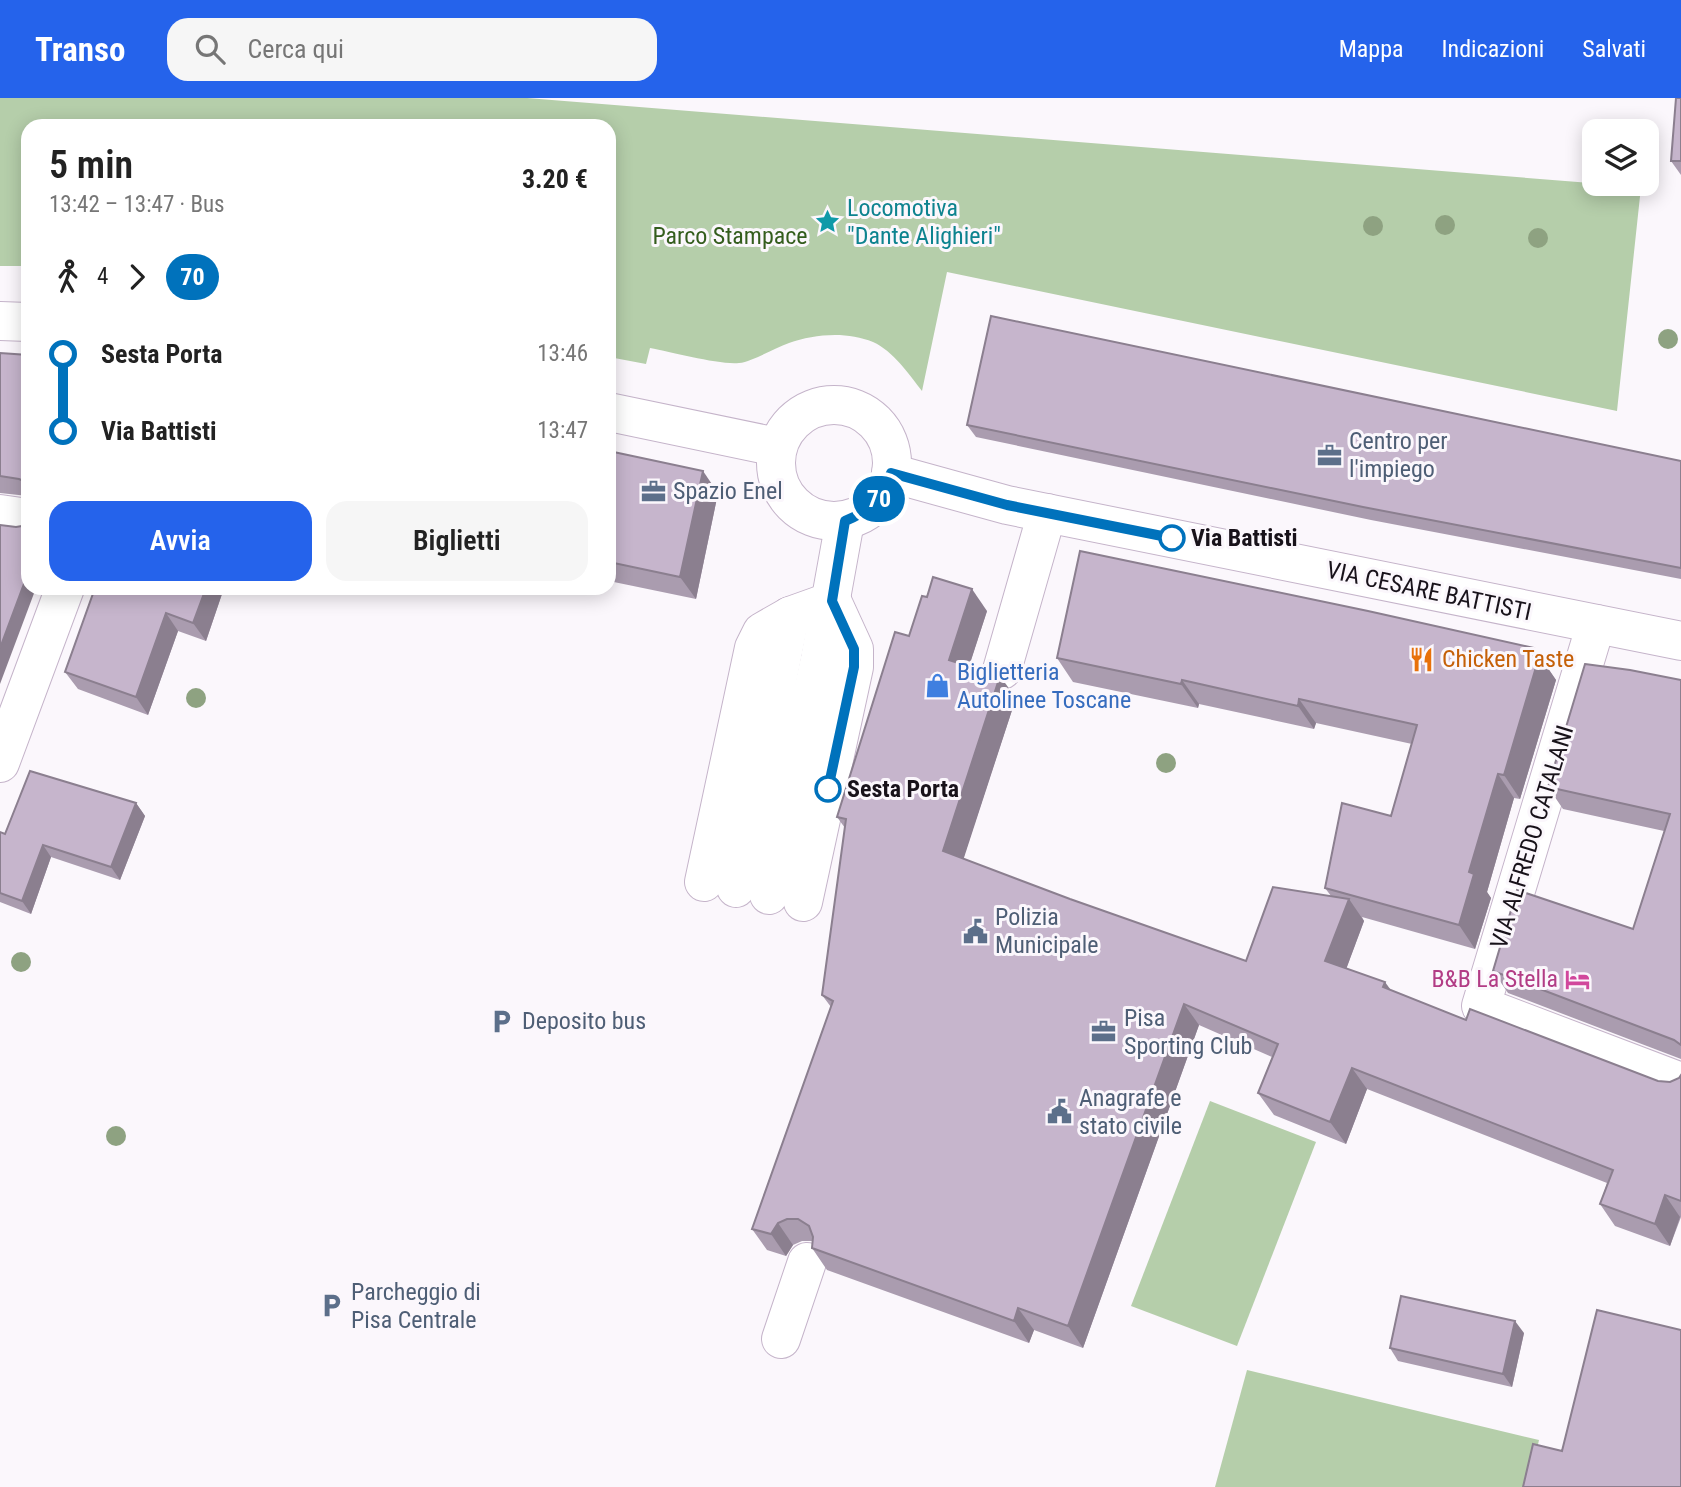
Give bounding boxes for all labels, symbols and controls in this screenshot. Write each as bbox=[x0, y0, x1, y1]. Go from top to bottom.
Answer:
search box bbox=[167, 18, 657, 81]
text: Transo bbox=[35, 30, 125, 69]
icon: search bbox=[191, 30, 229, 68]
text: Cerca qui bbox=[247, 34, 344, 64]
text: Mappa bbox=[1339, 35, 1404, 63]
text: Indicazioni bbox=[1442, 35, 1544, 63]
text: Salvati bbox=[1582, 35, 1646, 63]
map controls bbox=[1582, 119, 1659, 196]
button: layers bbox=[1582, 119, 1659, 196]
text: 5 min bbox=[49, 143, 133, 187]
text: 3.20 € bbox=[522, 164, 588, 194]
text: 13:42 – 13:47 · Bus bbox=[49, 191, 225, 218]
place label: Locomotiva "Dante Alighieri" bbox=[847, 194, 1001, 250]
place icon: Locomotiva "Dante Alighieri" bbox=[813, 208, 841, 236]
park label: Parco Stampace bbox=[652, 222, 808, 250]
icon: walk bbox=[49, 258, 87, 296]
icon: forward bbox=[118, 258, 156, 296]
text: 4 bbox=[97, 263, 108, 290]
text: 70 bbox=[180, 263, 205, 291]
text: Sesta Porta bbox=[101, 339, 223, 369]
text: 13:46 bbox=[537, 340, 588, 367]
text: Via Battisti bbox=[101, 416, 216, 446]
text: 13:47 bbox=[537, 417, 588, 444]
place label: Centro per l'impiego bbox=[1349, 427, 1448, 483]
office icon: Centro per l'impiego bbox=[1315, 441, 1343, 469]
line badge: 70 bbox=[848, 476, 910, 522]
office icon: Spazio Enel bbox=[639, 477, 667, 505]
place label: Spazio Enel bbox=[673, 477, 783, 505]
text: 70 bbox=[867, 485, 891, 513]
button: Avvia bbox=[49, 501, 312, 581]
button: Biglietti bbox=[326, 501, 588, 581]
place label: Via Battisti bbox=[1191, 524, 1298, 552]
marker: Via Battisti bbox=[1159, 525, 1185, 551]
street label: VIA CESARE BATTISTI bbox=[1324, 556, 1534, 626]
restaurant icon: Chicken Taste bbox=[1408, 645, 1436, 673]
place label: Chicken Taste bbox=[1442, 645, 1574, 673]
place label: Biglietteria Autolinee Toscane bbox=[957, 658, 1131, 714]
shop icon: Biglietteria Autolinee Toscane bbox=[923, 672, 951, 700]
street label: VIA ALFREDO CATALANI bbox=[1485, 722, 1579, 952]
place label: Sesta Porta bbox=[847, 775, 959, 803]
marker: Sesta Porta bbox=[815, 776, 841, 802]
place label: Polizia Municipale bbox=[995, 903, 1099, 959]
public building icon: Polizia Municipale bbox=[961, 917, 989, 945]
place label: B&B La Stella bbox=[1432, 965, 1558, 993]
hotel icon: B&B La Stella bbox=[1564, 965, 1592, 993]
place label: Pisa Sporting Club bbox=[1124, 1004, 1252, 1060]
parking icon: Deposito bus bbox=[488, 1007, 516, 1035]
place label: Deposito bus bbox=[522, 1007, 646, 1035]
office icon: Pisa Sporting Club bbox=[1090, 1018, 1118, 1046]
place label: Anagrafe e stato civile bbox=[1079, 1084, 1182, 1140]
public building icon: Anagrafe e stato civile bbox=[1045, 1098, 1073, 1126]
place label: Parcheggio di Pisa Centrale bbox=[351, 1278, 481, 1334]
parking icon: Parcheggio di Pisa Centrale bbox=[317, 1292, 345, 1320]

